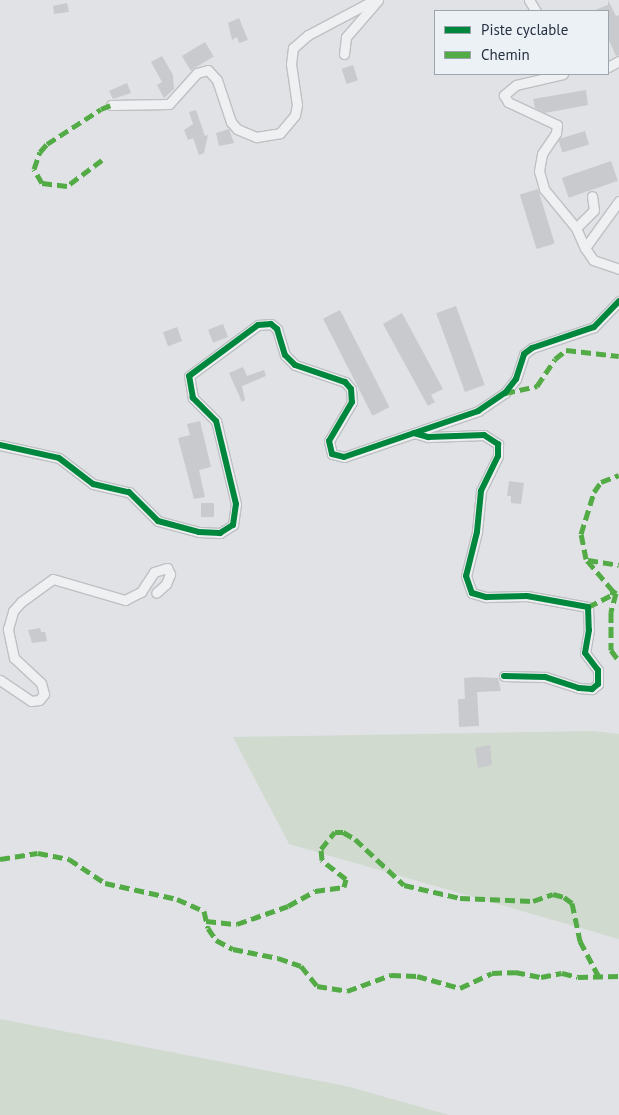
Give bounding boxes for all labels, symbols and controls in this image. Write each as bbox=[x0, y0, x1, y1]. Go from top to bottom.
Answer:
legend bbox=[434, 10, 609, 75]
text: Piste cyclable bbox=[481, 20, 568, 39]
text: Chemin bbox=[481, 45, 530, 64]

